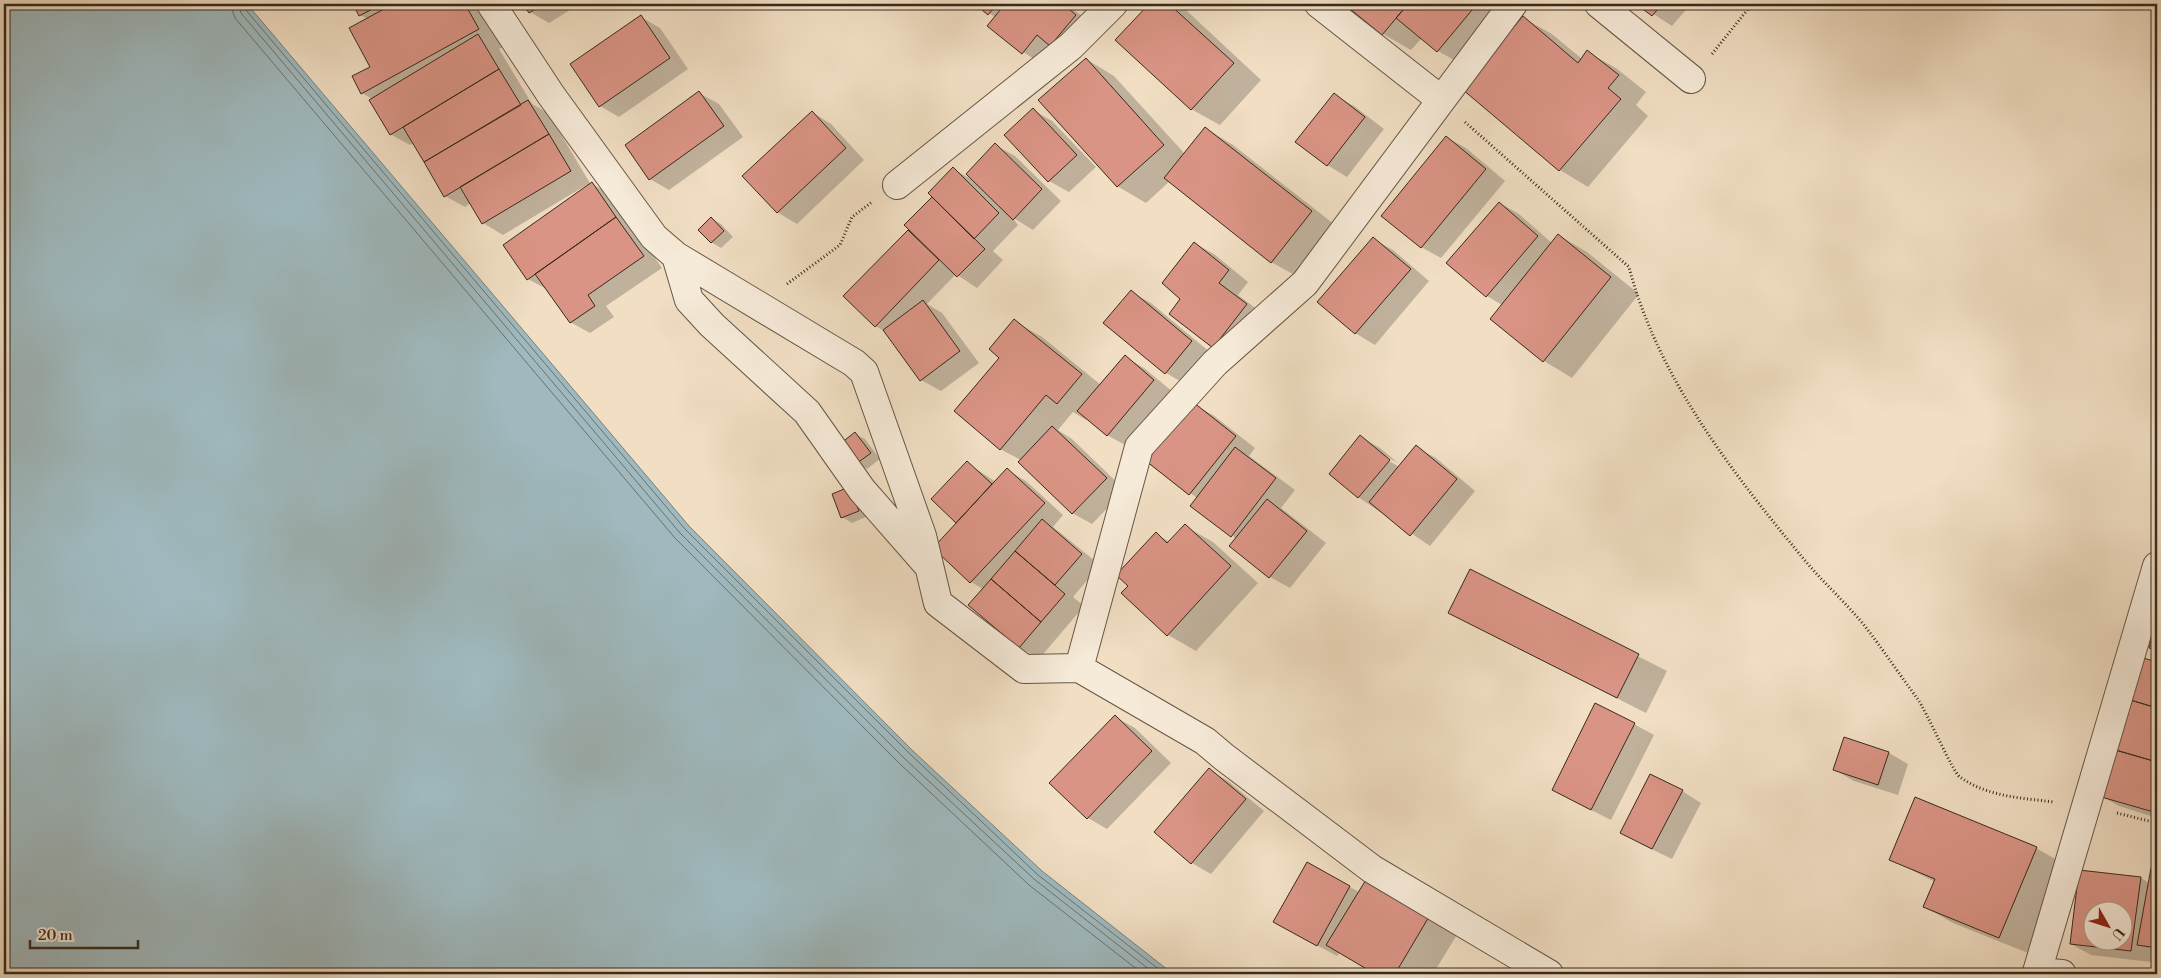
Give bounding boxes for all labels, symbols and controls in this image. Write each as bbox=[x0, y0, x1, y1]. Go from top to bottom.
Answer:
north arrow bbox=[2084, 900, 2134, 950]
scale bar bbox=[30, 918, 138, 950]
text: U bbox=[2107, 924, 2128, 944]
text: 20 m bbox=[38, 926, 73, 945]

